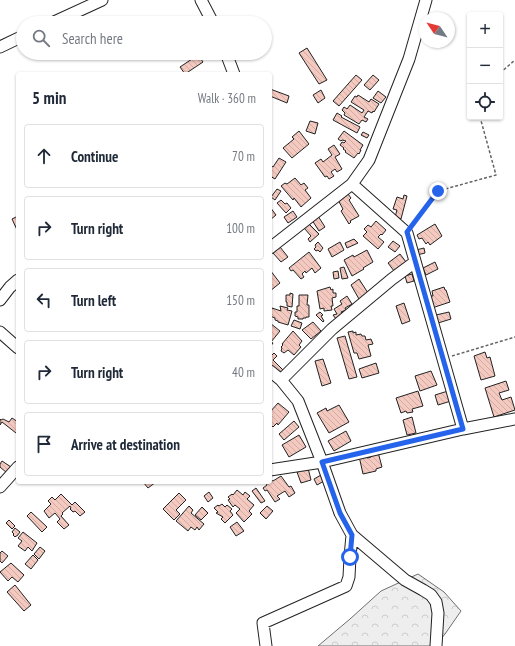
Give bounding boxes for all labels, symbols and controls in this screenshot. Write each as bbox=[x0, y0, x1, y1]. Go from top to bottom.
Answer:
north arrow bbox=[419, 12, 455, 48]
map controls bbox=[467, 12, 503, 120]
button: + bbox=[467, 12, 503, 48]
search box bbox=[16, 16, 272, 60]
icon: search bbox=[30, 27, 52, 49]
text: Search here bbox=[62, 29, 123, 48]
button: − bbox=[467, 48, 503, 84]
button: locate bbox=[467, 84, 503, 120]
text: 5 min bbox=[32, 87, 66, 109]
text: Walk · 360 m bbox=[198, 90, 256, 107]
icon: ahead bbox=[33, 145, 55, 167]
text: Continue bbox=[71, 147, 118, 166]
text: 70 m bbox=[232, 148, 255, 165]
route end bbox=[429, 182, 447, 200]
icon: right bbox=[33, 217, 55, 239]
text: Turn right bbox=[71, 219, 123, 238]
text: 100 m bbox=[226, 220, 255, 237]
icon: left bbox=[33, 289, 55, 311]
text: Turn left bbox=[71, 291, 116, 310]
text: 150 m bbox=[226, 292, 255, 309]
icon: right bbox=[33, 361, 55, 383]
text: Turn right bbox=[71, 363, 123, 382]
text: 40 m bbox=[232, 364, 255, 381]
icon: arrive bbox=[33, 433, 55, 455]
text: Arrive at destination bbox=[71, 435, 180, 454]
route start bbox=[341, 548, 359, 566]

